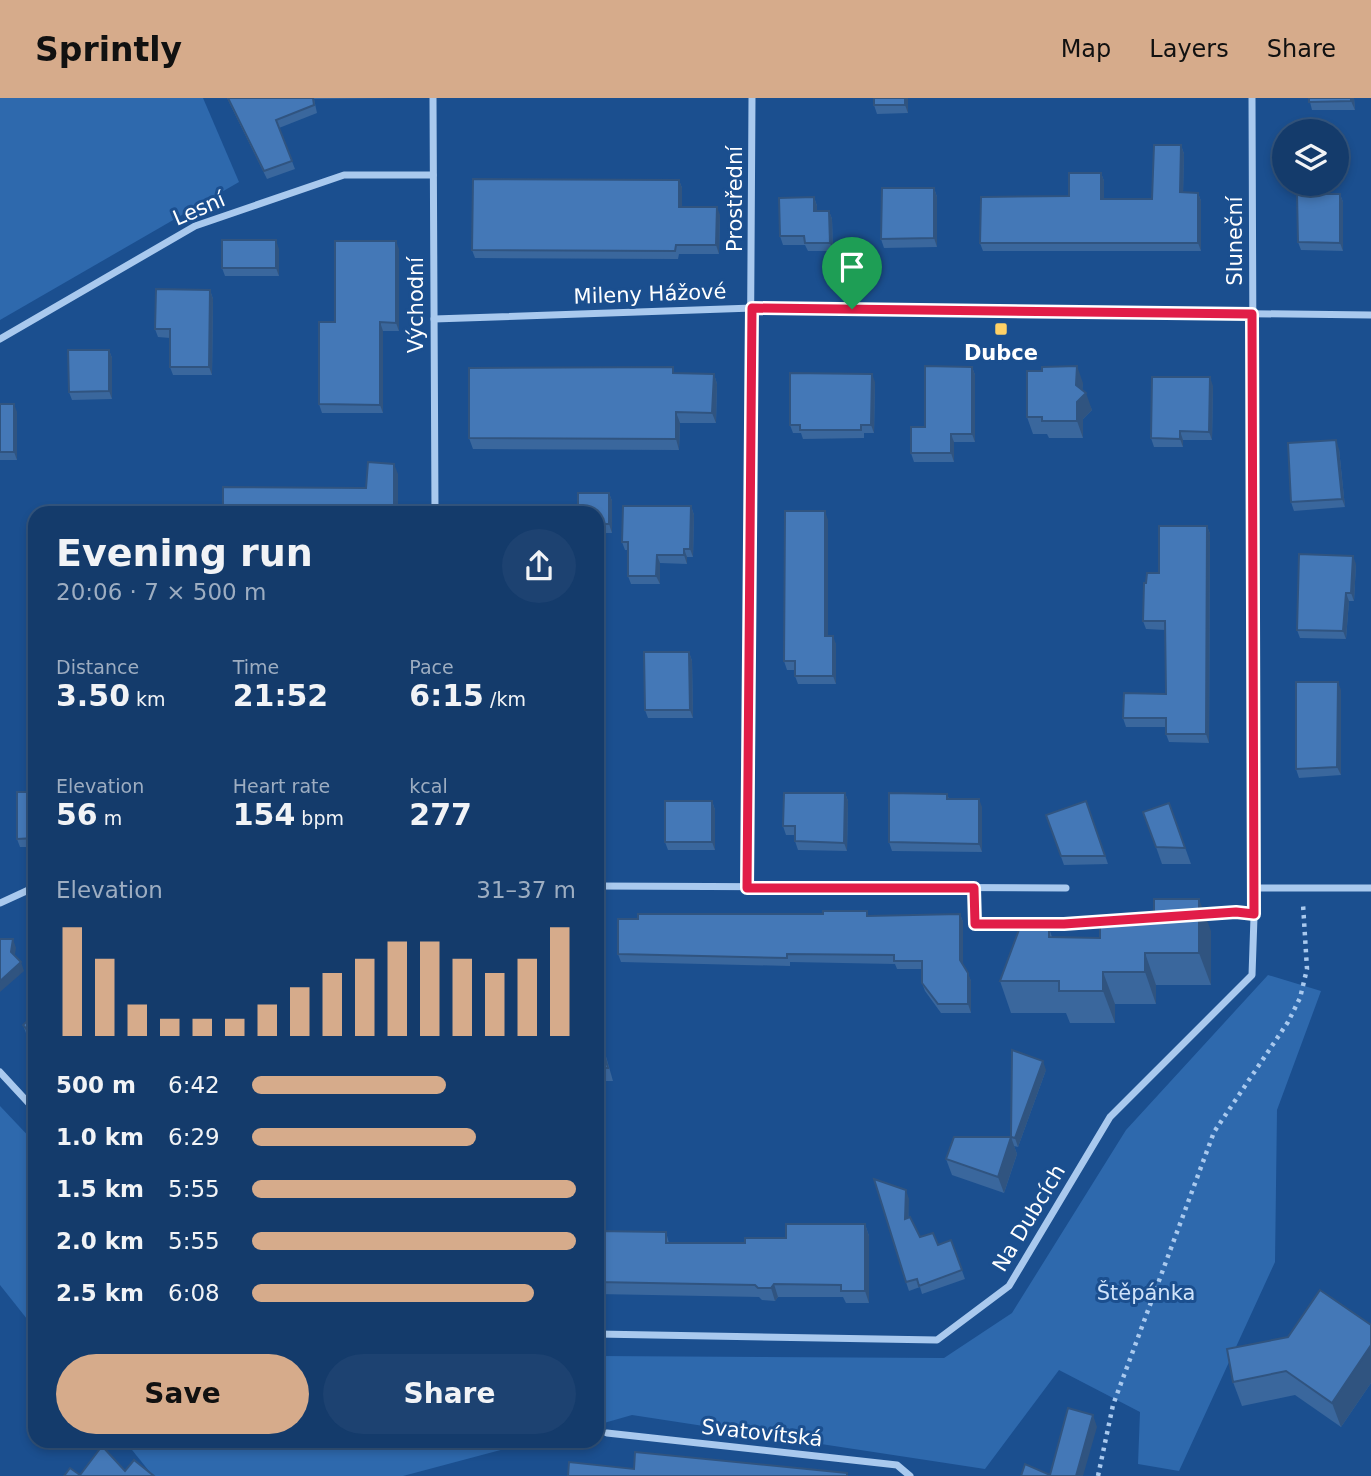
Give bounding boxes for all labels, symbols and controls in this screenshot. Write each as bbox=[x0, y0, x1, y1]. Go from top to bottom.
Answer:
text: Sprintly bbox=[35, 30, 182, 69]
text: Map bbox=[1061, 35, 1111, 63]
text: Layers bbox=[1149, 35, 1229, 63]
text: Share bbox=[1267, 35, 1336, 63]
map controls bbox=[1272, 119, 1349, 196]
button: layers bbox=[1272, 119, 1349, 196]
street label: Prostřední bbox=[723, 145, 747, 252]
street label: Lesní bbox=[169, 187, 230, 231]
street label: Sluneční bbox=[1223, 195, 1247, 286]
pin bbox=[822, 237, 882, 309]
icon: arrive bbox=[833, 248, 871, 286]
street label: Východní bbox=[404, 256, 428, 353]
street label: Mileny Hážové bbox=[573, 279, 727, 309]
marker: Dubce bbox=[993, 321, 1009, 337]
place label: Dubce bbox=[964, 341, 1038, 365]
button: share bbox=[502, 529, 576, 603]
text: Evening run bbox=[56, 531, 313, 575]
text: 20:06 · 7 × 500 m bbox=[56, 579, 266, 605]
text: Distance bbox=[56, 656, 139, 678]
text: Time bbox=[233, 656, 279, 678]
text: Pace bbox=[409, 656, 454, 678]
text: 3.50 bbox=[56, 678, 130, 713]
text: 21:52 bbox=[233, 678, 328, 713]
text: 6:15 bbox=[409, 678, 484, 713]
text: km bbox=[130, 688, 166, 710]
text: /km bbox=[484, 688, 526, 710]
text: Elevation bbox=[56, 775, 144, 797]
text: Heart rate bbox=[233, 775, 330, 797]
text: kcal bbox=[409, 775, 448, 797]
text: 56 bbox=[56, 797, 98, 832]
text: 154 bbox=[233, 797, 295, 832]
text: 277 bbox=[409, 797, 472, 832]
text: m bbox=[98, 807, 122, 829]
text: bpm bbox=[295, 807, 344, 829]
text: Elevation bbox=[56, 877, 163, 903]
text: 31–37 m bbox=[476, 877, 576, 903]
text: 500 m bbox=[56, 1072, 136, 1098]
text: 6:42 bbox=[168, 1072, 220, 1098]
text: 1.0 km bbox=[56, 1124, 144, 1150]
text: 6:29 bbox=[168, 1124, 220, 1150]
street label: Na Dubcích bbox=[988, 1160, 1070, 1276]
text: 1.5 km bbox=[56, 1176, 144, 1202]
text: 5:55 bbox=[168, 1176, 220, 1202]
text: 2.0 km bbox=[56, 1228, 144, 1254]
text: 5:55 bbox=[168, 1228, 220, 1254]
text: 2.5 km bbox=[56, 1280, 144, 1306]
text: 6:08 bbox=[168, 1280, 220, 1306]
park label: Štěpánka bbox=[1097, 1280, 1195, 1305]
button: Save bbox=[56, 1354, 309, 1434]
button: Share bbox=[323, 1354, 576, 1434]
street label: Svatovítská bbox=[700, 1415, 824, 1451]

